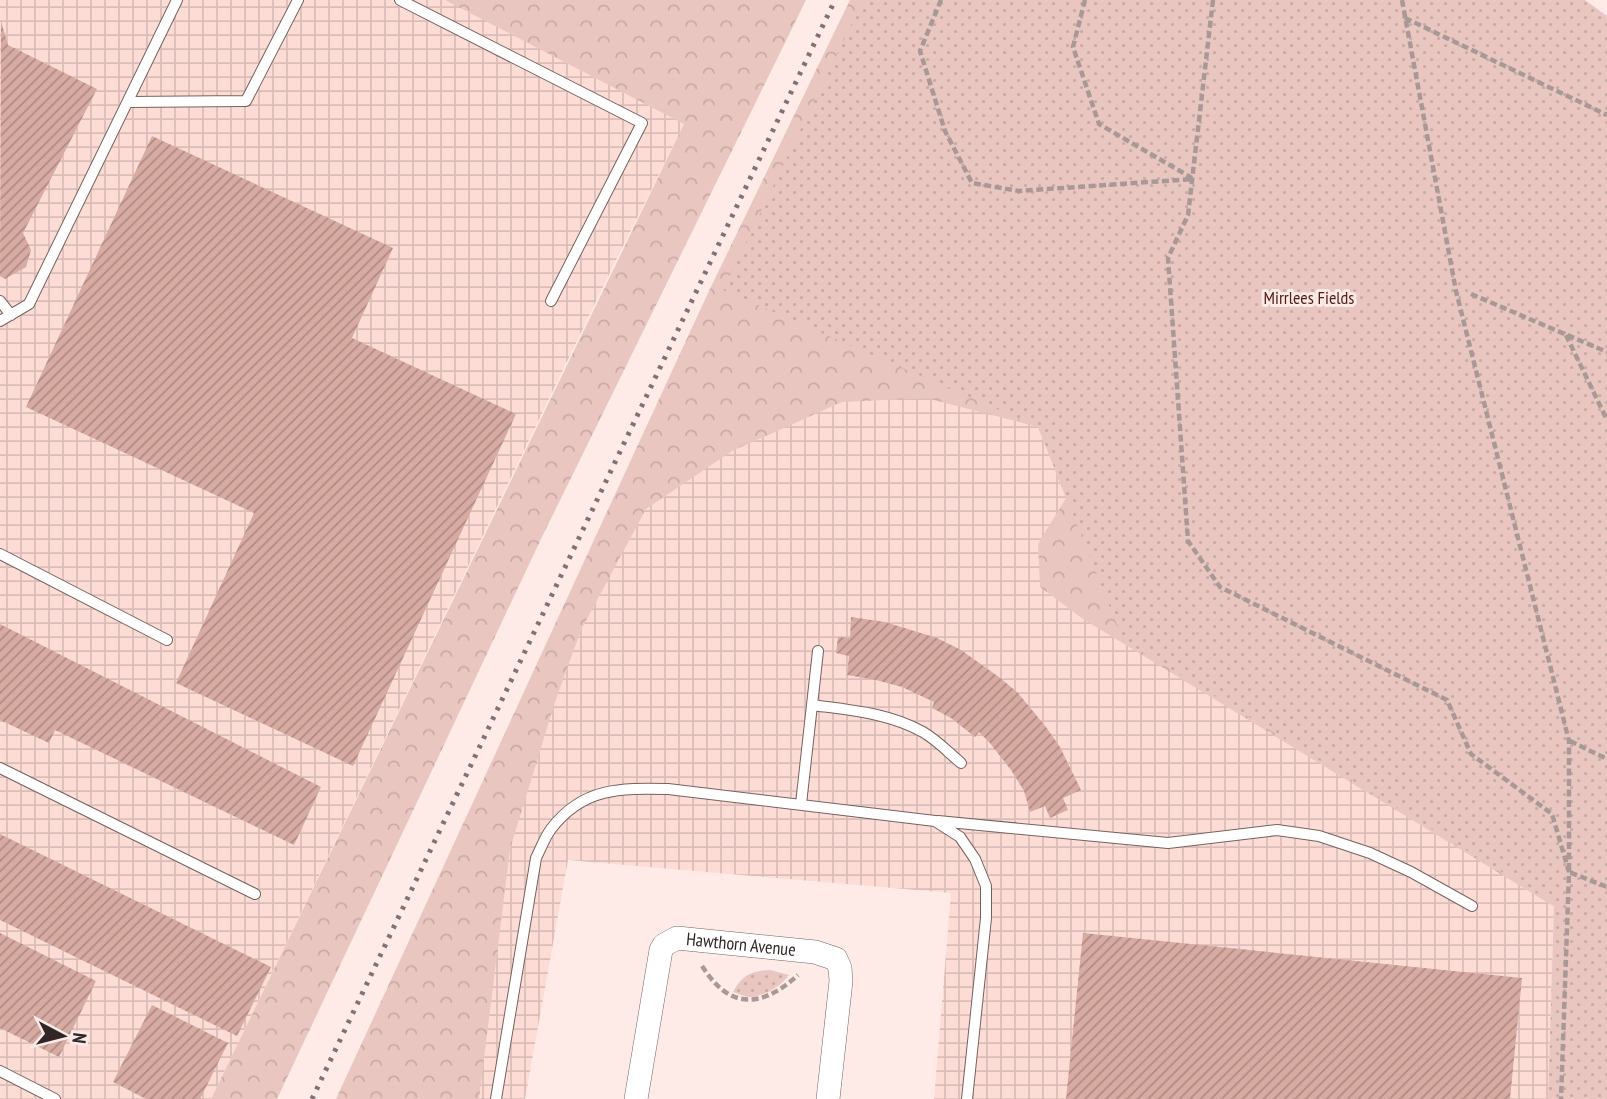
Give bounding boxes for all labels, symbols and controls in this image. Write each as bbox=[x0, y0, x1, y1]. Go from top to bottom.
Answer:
park label: Mirrlees Fields bbox=[1264, 286, 1354, 309]
street label: Hawthorn Avenue bbox=[685, 927, 797, 961]
north arrow bbox=[28, 1001, 98, 1071]
text: N bbox=[67, 1032, 92, 1045]

